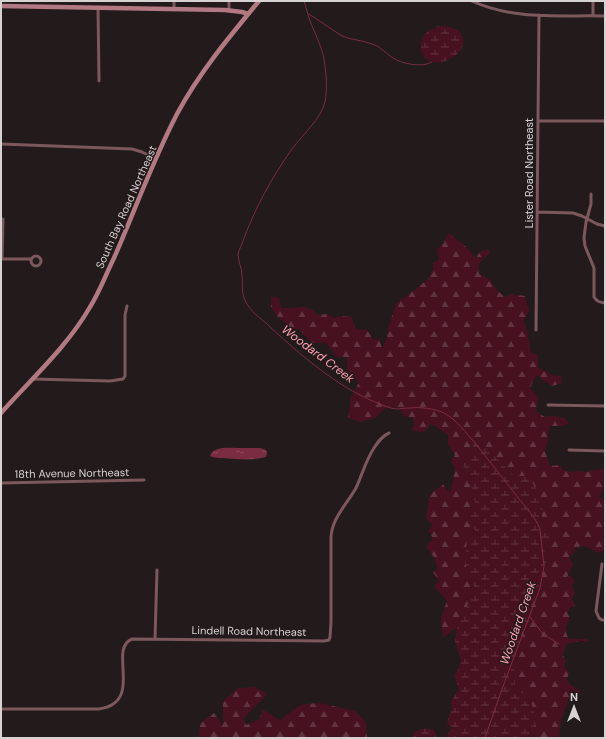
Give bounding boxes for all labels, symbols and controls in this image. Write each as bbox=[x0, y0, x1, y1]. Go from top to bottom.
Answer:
street label: Lister Road Northeast bbox=[522, 118, 536, 228]
street label: South Bay Road Northeast bbox=[92, 143, 160, 271]
water label: Woodard Creek bbox=[278, 321, 358, 387]
street label: 18th Avenue Northeast bbox=[15, 465, 129, 481]
water label: Woodard Creek bbox=[496, 578, 540, 667]
street label: Lindell Road Northeast bbox=[191, 623, 307, 639]
north arrow bbox=[554, 687, 594, 727]
text: N bbox=[570, 690, 578, 704]

